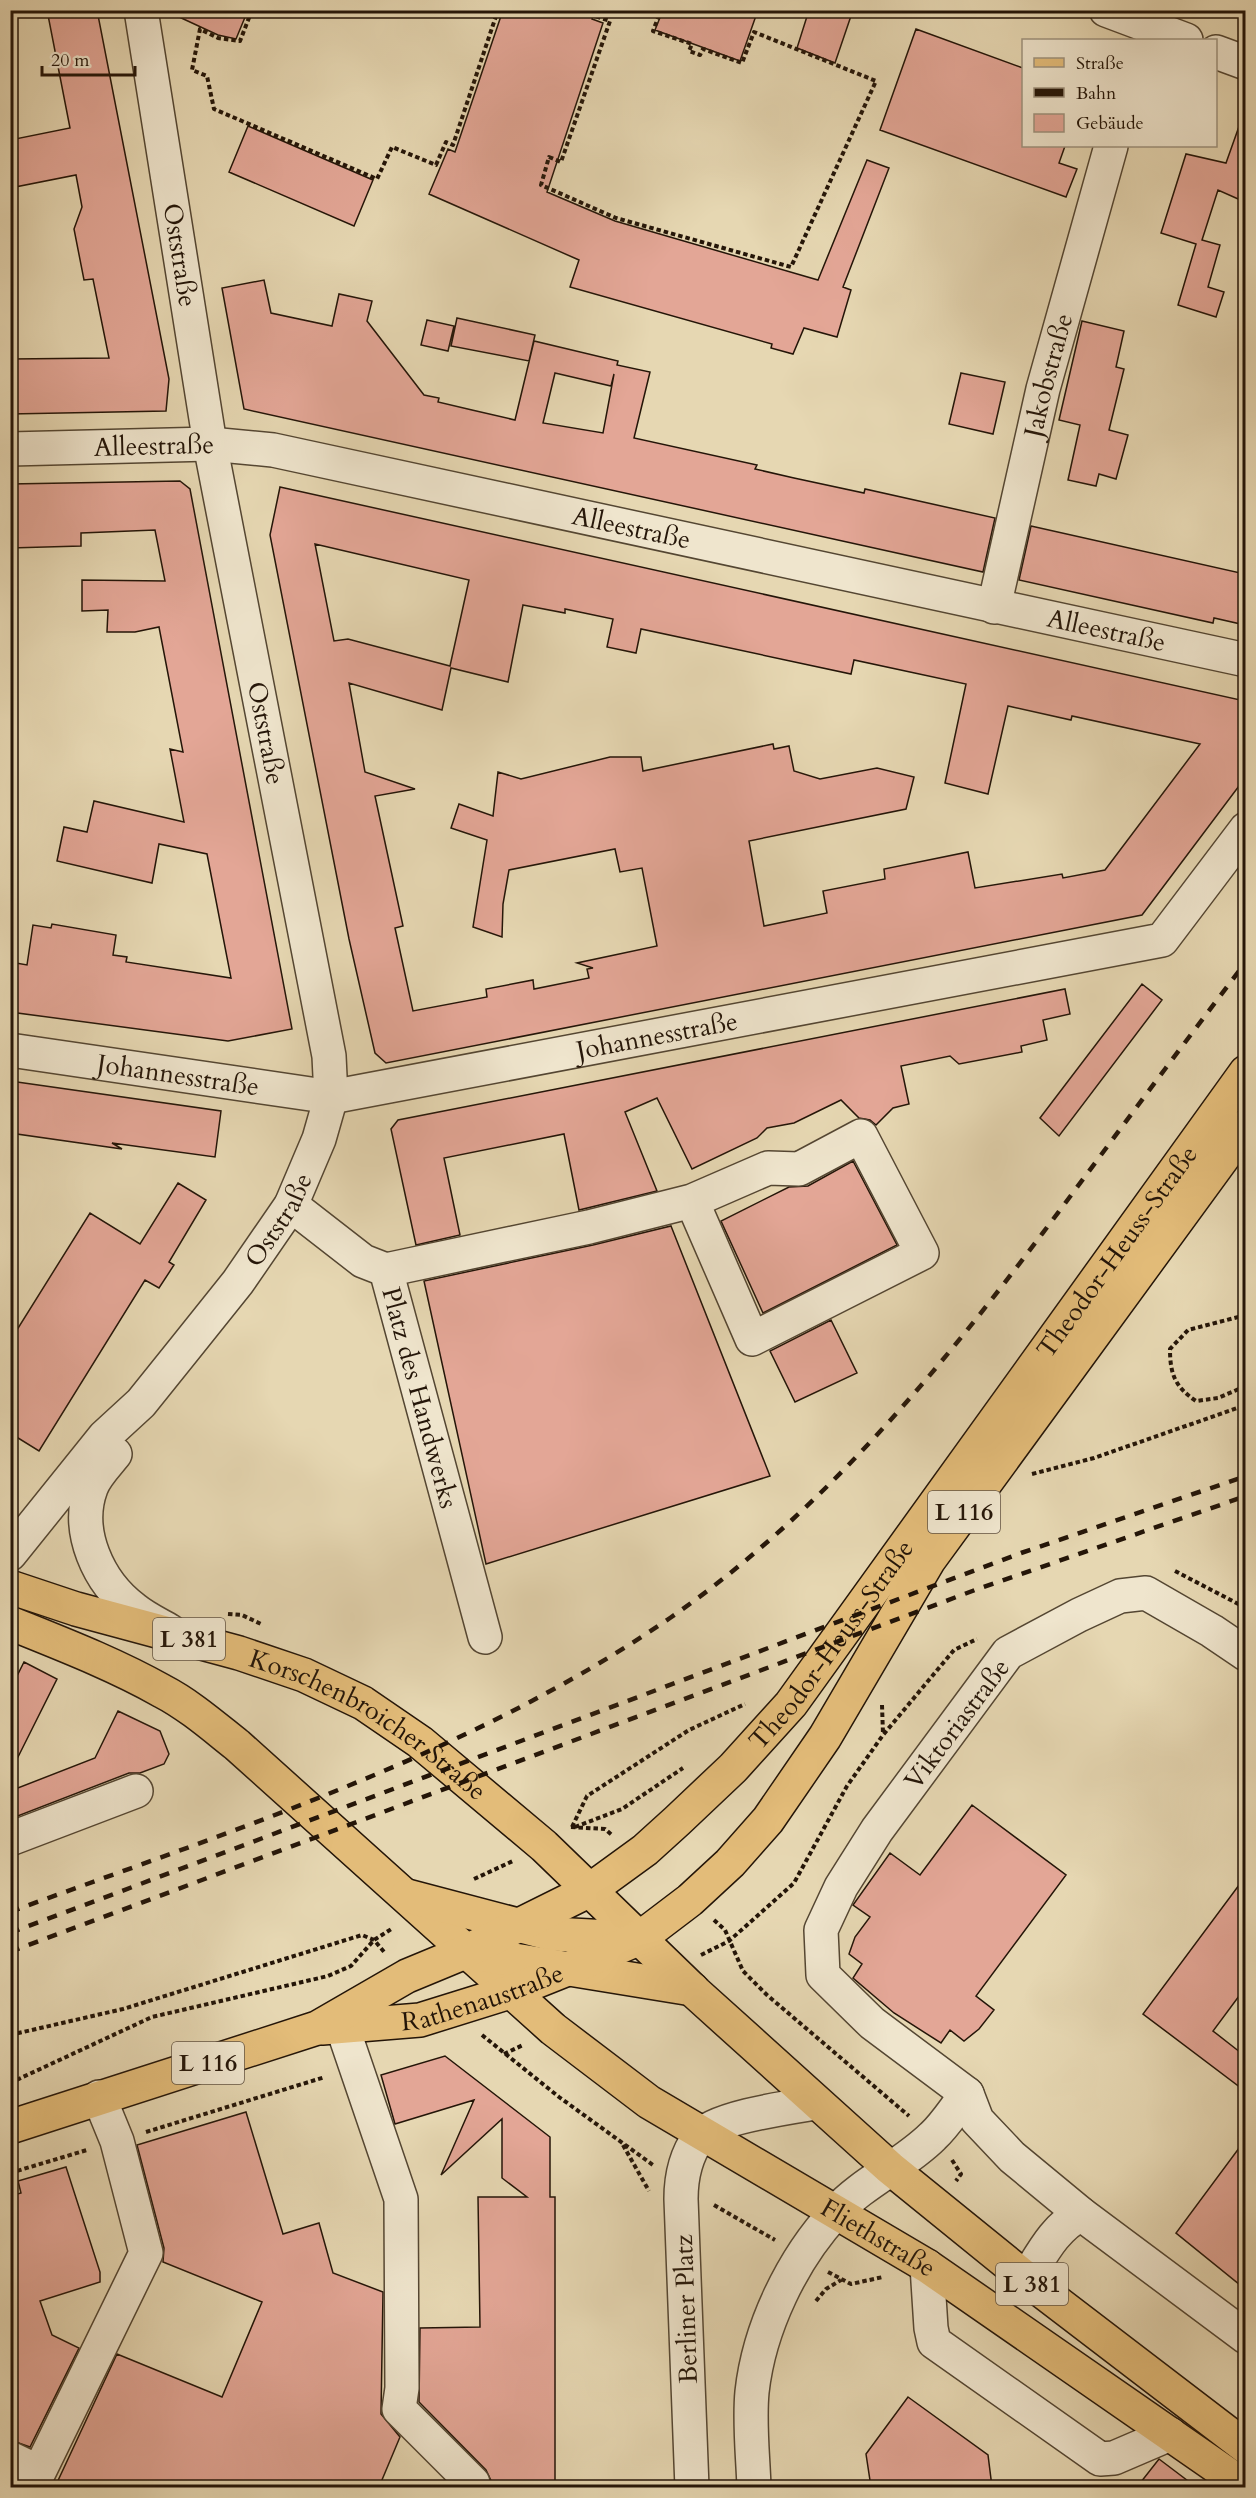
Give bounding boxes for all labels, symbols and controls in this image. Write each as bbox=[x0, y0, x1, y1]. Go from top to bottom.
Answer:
scale bar bbox=[42, 39, 135, 77]
legend bbox=[1022, 39, 1217, 147]
text: 20 m bbox=[51, 48, 90, 73]
text: Straße bbox=[1076, 51, 1124, 76]
text: Bahn bbox=[1076, 81, 1117, 106]
text: Gebäude bbox=[1076, 111, 1144, 136]
street label: Oststraße bbox=[155, 201, 205, 309]
street label: Jakobstraße bbox=[1014, 309, 1081, 444]
street label: Alleestraße bbox=[93, 426, 215, 464]
street label: Alleestraße bbox=[569, 498, 694, 557]
street label: Alleestraße bbox=[1044, 600, 1169, 660]
street label: Oststraße bbox=[239, 678, 293, 788]
street label: Johannesstraße bbox=[569, 1003, 740, 1069]
street label: Johannesstraße bbox=[91, 1045, 262, 1104]
street label: Theodor-Heuss-Straße bbox=[1028, 1138, 1205, 1365]
street label: Oststraße bbox=[236, 1168, 320, 1273]
street label: Platz des Handwerks bbox=[374, 1283, 467, 1512]
road number: L 116 bbox=[928, 1491, 1000, 1533]
street label: Theodor-Heuss-Straße bbox=[741, 1533, 921, 1757]
road number: L 381 bbox=[153, 1618, 225, 1660]
street label: Korschenbroicher Straße bbox=[245, 1640, 494, 1808]
street label: Viktoriastraße bbox=[896, 1651, 1018, 1797]
street label: Rathenaustraße bbox=[400, 1955, 568, 2039]
road number: L 116 bbox=[172, 2042, 244, 2084]
street label: Fliethstraße bbox=[814, 2190, 943, 2285]
street label: Berliner Platz bbox=[666, 2234, 706, 2384]
road number: L 381 bbox=[996, 2263, 1068, 2305]

